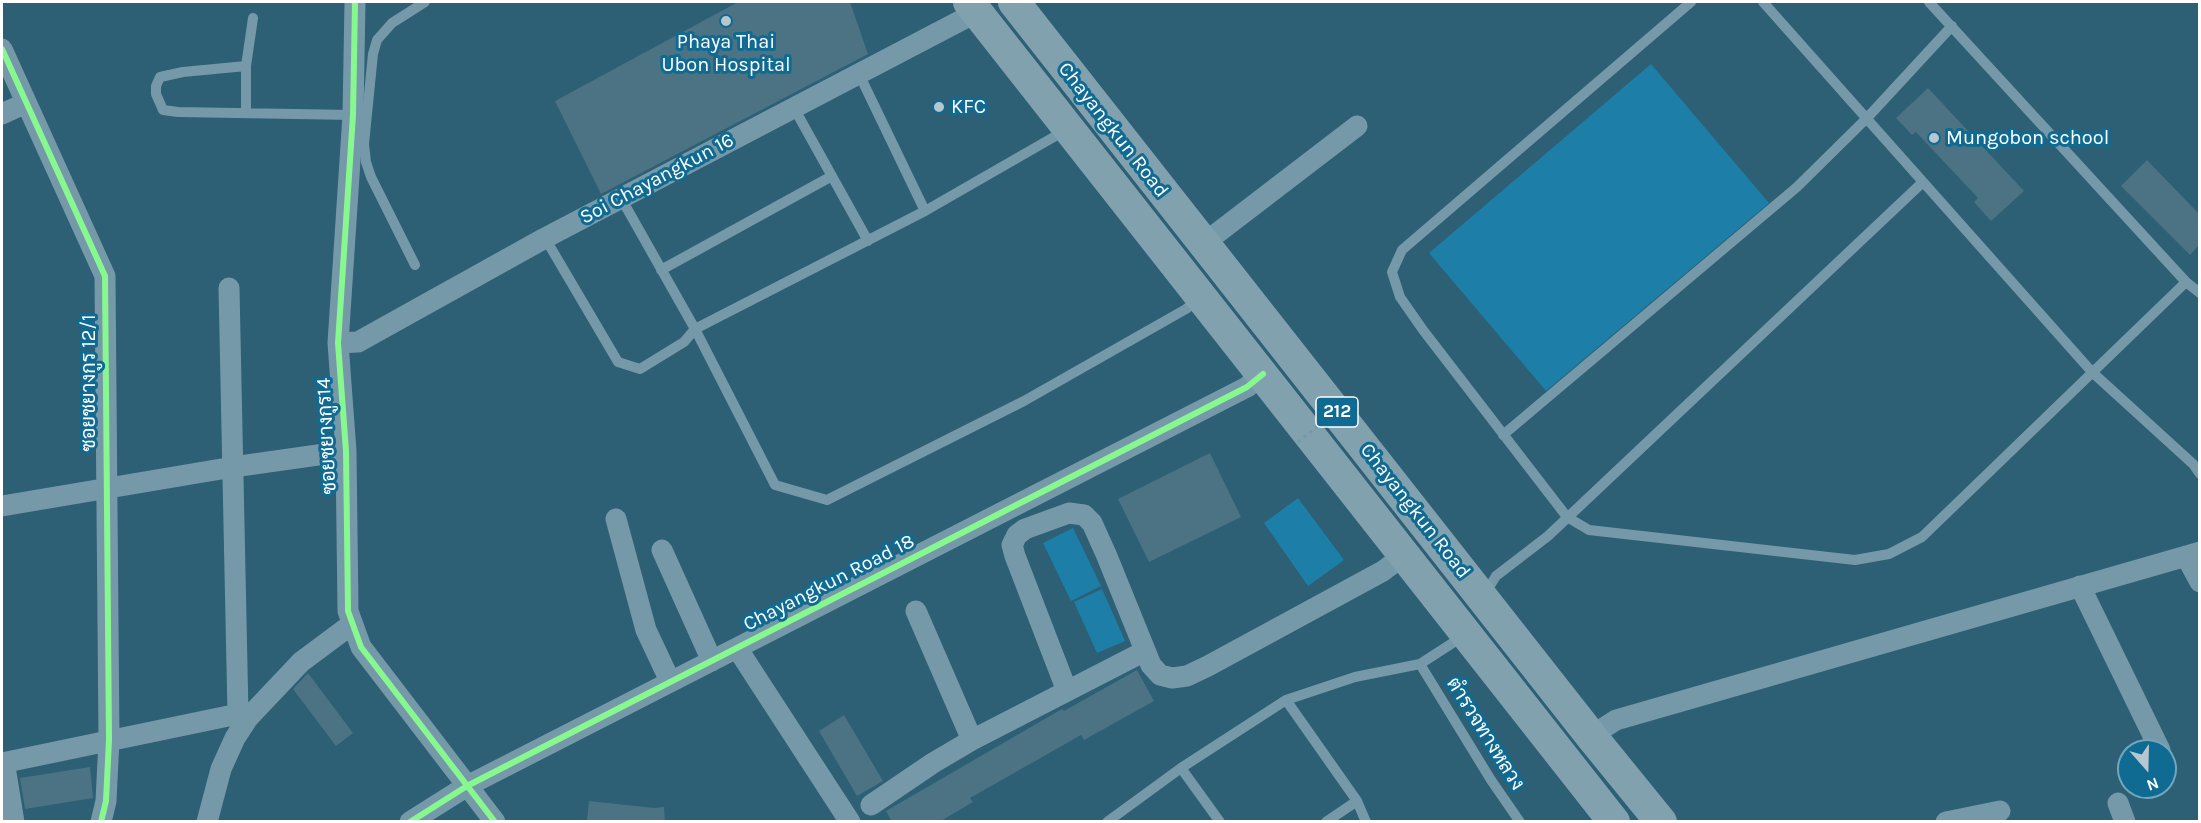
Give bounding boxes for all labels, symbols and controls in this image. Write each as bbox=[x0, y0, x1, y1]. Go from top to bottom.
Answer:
marker: Phaya Thai Ubon Hospital bbox=[719, 14, 733, 28]
place label: Phaya Thai Ubon Hospital bbox=[661, 30, 791, 77]
street label: Chayangkun Road bbox=[1053, 57, 1173, 203]
place label: KFC bbox=[951, 95, 986, 119]
marker: KFC bbox=[932, 100, 946, 114]
place label: Mungobon school bbox=[1946, 126, 2109, 150]
street label: Soi Chayangkun 16 bbox=[576, 128, 738, 230]
marker: Mungobon school bbox=[1927, 131, 1941, 145]
street label: ซอยชยางกูร 12/1 bbox=[77, 314, 101, 452]
street label: ซอยชยางกูร14 bbox=[312, 377, 342, 495]
road number: 212 bbox=[1316, 397, 1358, 427]
street label: Chayangkun Road bbox=[1355, 438, 1475, 584]
street label: Chayangkun Road 18 bbox=[739, 529, 919, 637]
street label: ตำรวจทางหลวง bbox=[1441, 673, 1529, 795]
north arrow bbox=[2117, 739, 2177, 799]
text: N bbox=[2144, 774, 2161, 795]

